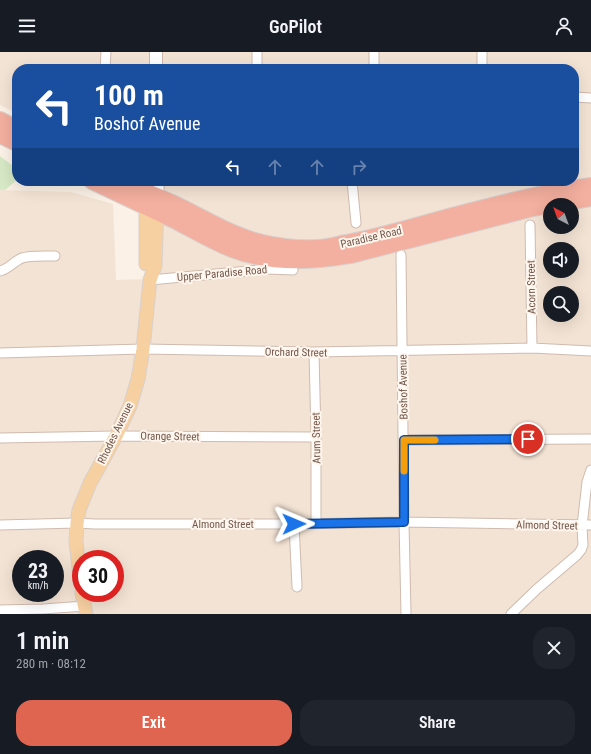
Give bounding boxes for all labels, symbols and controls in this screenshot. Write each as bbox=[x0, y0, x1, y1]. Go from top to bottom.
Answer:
icon: menu bbox=[16, 15, 38, 37]
icon: person bbox=[553, 15, 575, 37]
text: GoPilot bbox=[269, 16, 322, 37]
text: 100 m bbox=[94, 79, 164, 112]
icon: left bbox=[28, 80, 80, 132]
text: Boshof Avenue bbox=[94, 113, 200, 134]
icon: left bbox=[222, 156, 244, 178]
icon: ahead bbox=[264, 156, 286, 178]
icon: ahead bbox=[306, 156, 328, 178]
icon: right bbox=[348, 156, 370, 178]
north arrow bbox=[543, 198, 579, 234]
map controls bbox=[543, 198, 579, 322]
street label: Paradise Road bbox=[339, 224, 403, 251]
button: sound bbox=[543, 242, 579, 278]
street label: Acorn Street bbox=[525, 260, 538, 314]
street label: Upper Paradise Road bbox=[176, 263, 268, 284]
button: search bbox=[543, 286, 579, 322]
street label: Orchard Street bbox=[265, 345, 327, 360]
street label: Boshof Avenue bbox=[396, 354, 411, 420]
street label: Rhodes Avenue bbox=[95, 400, 136, 466]
street label: Arum Street bbox=[310, 412, 323, 464]
pin bbox=[511, 422, 545, 456]
icon: arrive bbox=[517, 428, 539, 450]
street label: Orange Street bbox=[140, 429, 200, 444]
position arrow bbox=[273, 503, 315, 545]
street label: Almond Street bbox=[192, 518, 254, 531]
street label: Almond Street bbox=[516, 518, 578, 533]
speed limit sign: 30 bbox=[72, 550, 124, 602]
text: 23 bbox=[28, 559, 48, 583]
text: km/h bbox=[28, 580, 48, 591]
text: 1 min bbox=[16, 627, 69, 655]
button: close bbox=[533, 627, 575, 669]
text: 280 m · 08:12 bbox=[16, 656, 86, 671]
button: Exit bbox=[16, 700, 292, 746]
button: Share bbox=[300, 700, 575, 746]

